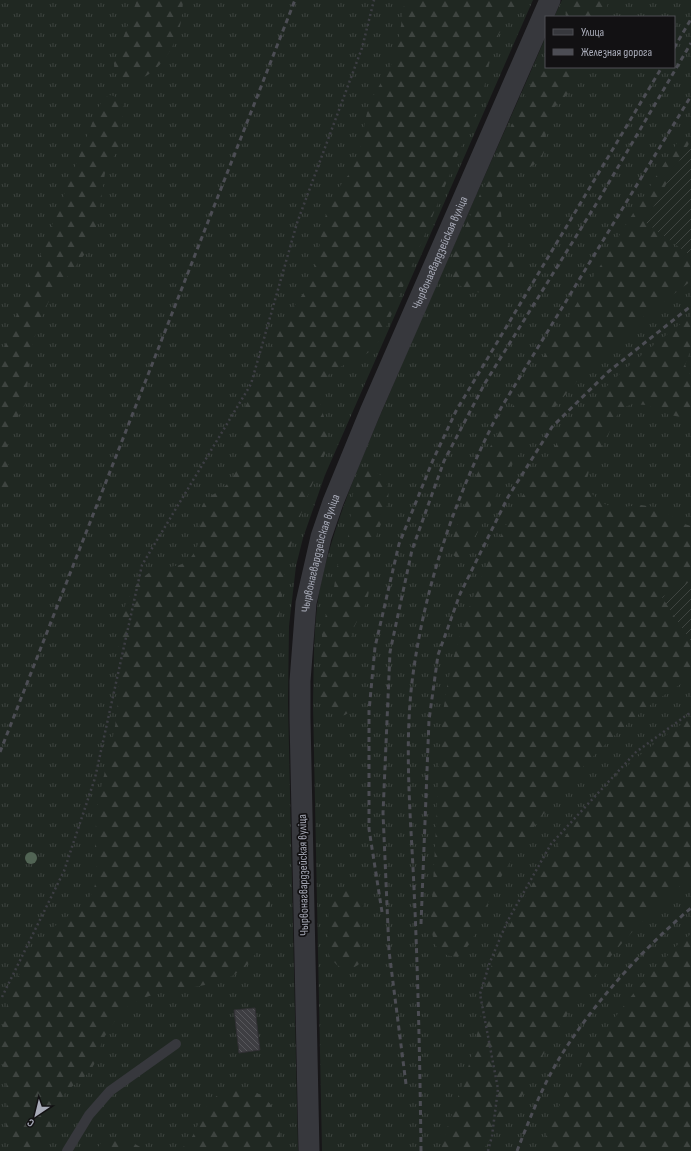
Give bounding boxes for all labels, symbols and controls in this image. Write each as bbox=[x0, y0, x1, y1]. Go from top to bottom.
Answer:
legend bbox=[545, 16, 675, 68]
text: Улица bbox=[581, 25, 605, 40]
text: Железная дорога bbox=[581, 45, 653, 60]
street label: Чырвонагвардзейская вуліца bbox=[409, 194, 471, 312]
street label: Чырвонагвардзейская вуліца bbox=[298, 492, 344, 613]
street label: Чырвонагвардзейская вуліца bbox=[295, 814, 312, 936]
north arrow bbox=[16, 1095, 56, 1135]
text: С bbox=[24, 1116, 37, 1130]

